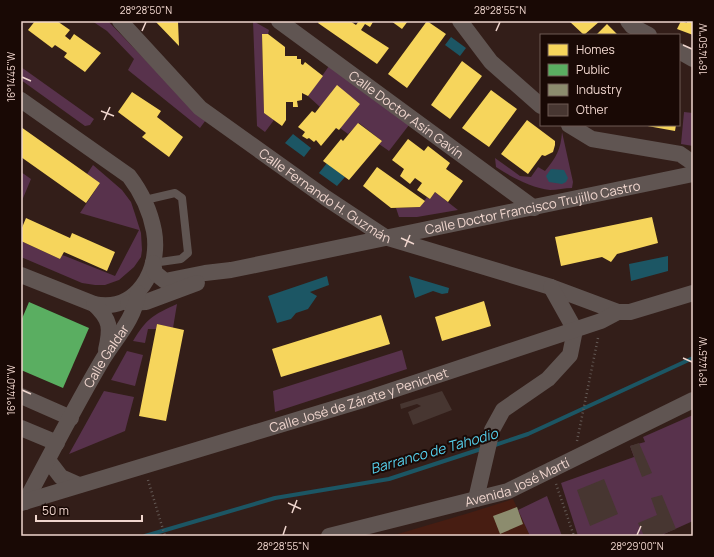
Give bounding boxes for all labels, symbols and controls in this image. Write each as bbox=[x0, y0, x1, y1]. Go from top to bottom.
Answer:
text: 28°28'50"N bbox=[120, 3, 172, 17]
text: 28°28'55"N bbox=[474, 3, 526, 17]
text: 16°14'50"W bbox=[696, 23, 710, 75]
legend bbox=[540, 34, 680, 126]
text: Homes bbox=[576, 41, 615, 58]
text: 16°14'45"W bbox=[4, 51, 18, 102]
text: Public bbox=[576, 61, 610, 78]
street label: Calle Doctor Asín Gavín bbox=[345, 66, 468, 163]
text: Industry bbox=[576, 81, 622, 98]
text: Other bbox=[576, 101, 609, 118]
street label: Calle Fernando H. Guzmán bbox=[255, 144, 393, 247]
street label: Calle Doctor Francisco Trujillo Castro bbox=[423, 176, 642, 238]
street label: Calle Galdar bbox=[79, 321, 133, 391]
text: 16°14'45"W bbox=[696, 336, 710, 387]
street label: Calle José de Zárate y Penichet bbox=[267, 363, 451, 437]
text: 16°14'40"W bbox=[4, 364, 18, 415]
water label: Barranco de Tahodio bbox=[368, 423, 500, 478]
street label: Avenida José Martí bbox=[463, 453, 572, 511]
scale bar bbox=[36, 497, 142, 523]
text: 50 m bbox=[42, 502, 69, 519]
text: 28°28'55"N bbox=[257, 539, 309, 553]
text: 28°29'00"N bbox=[610, 539, 664, 553]

